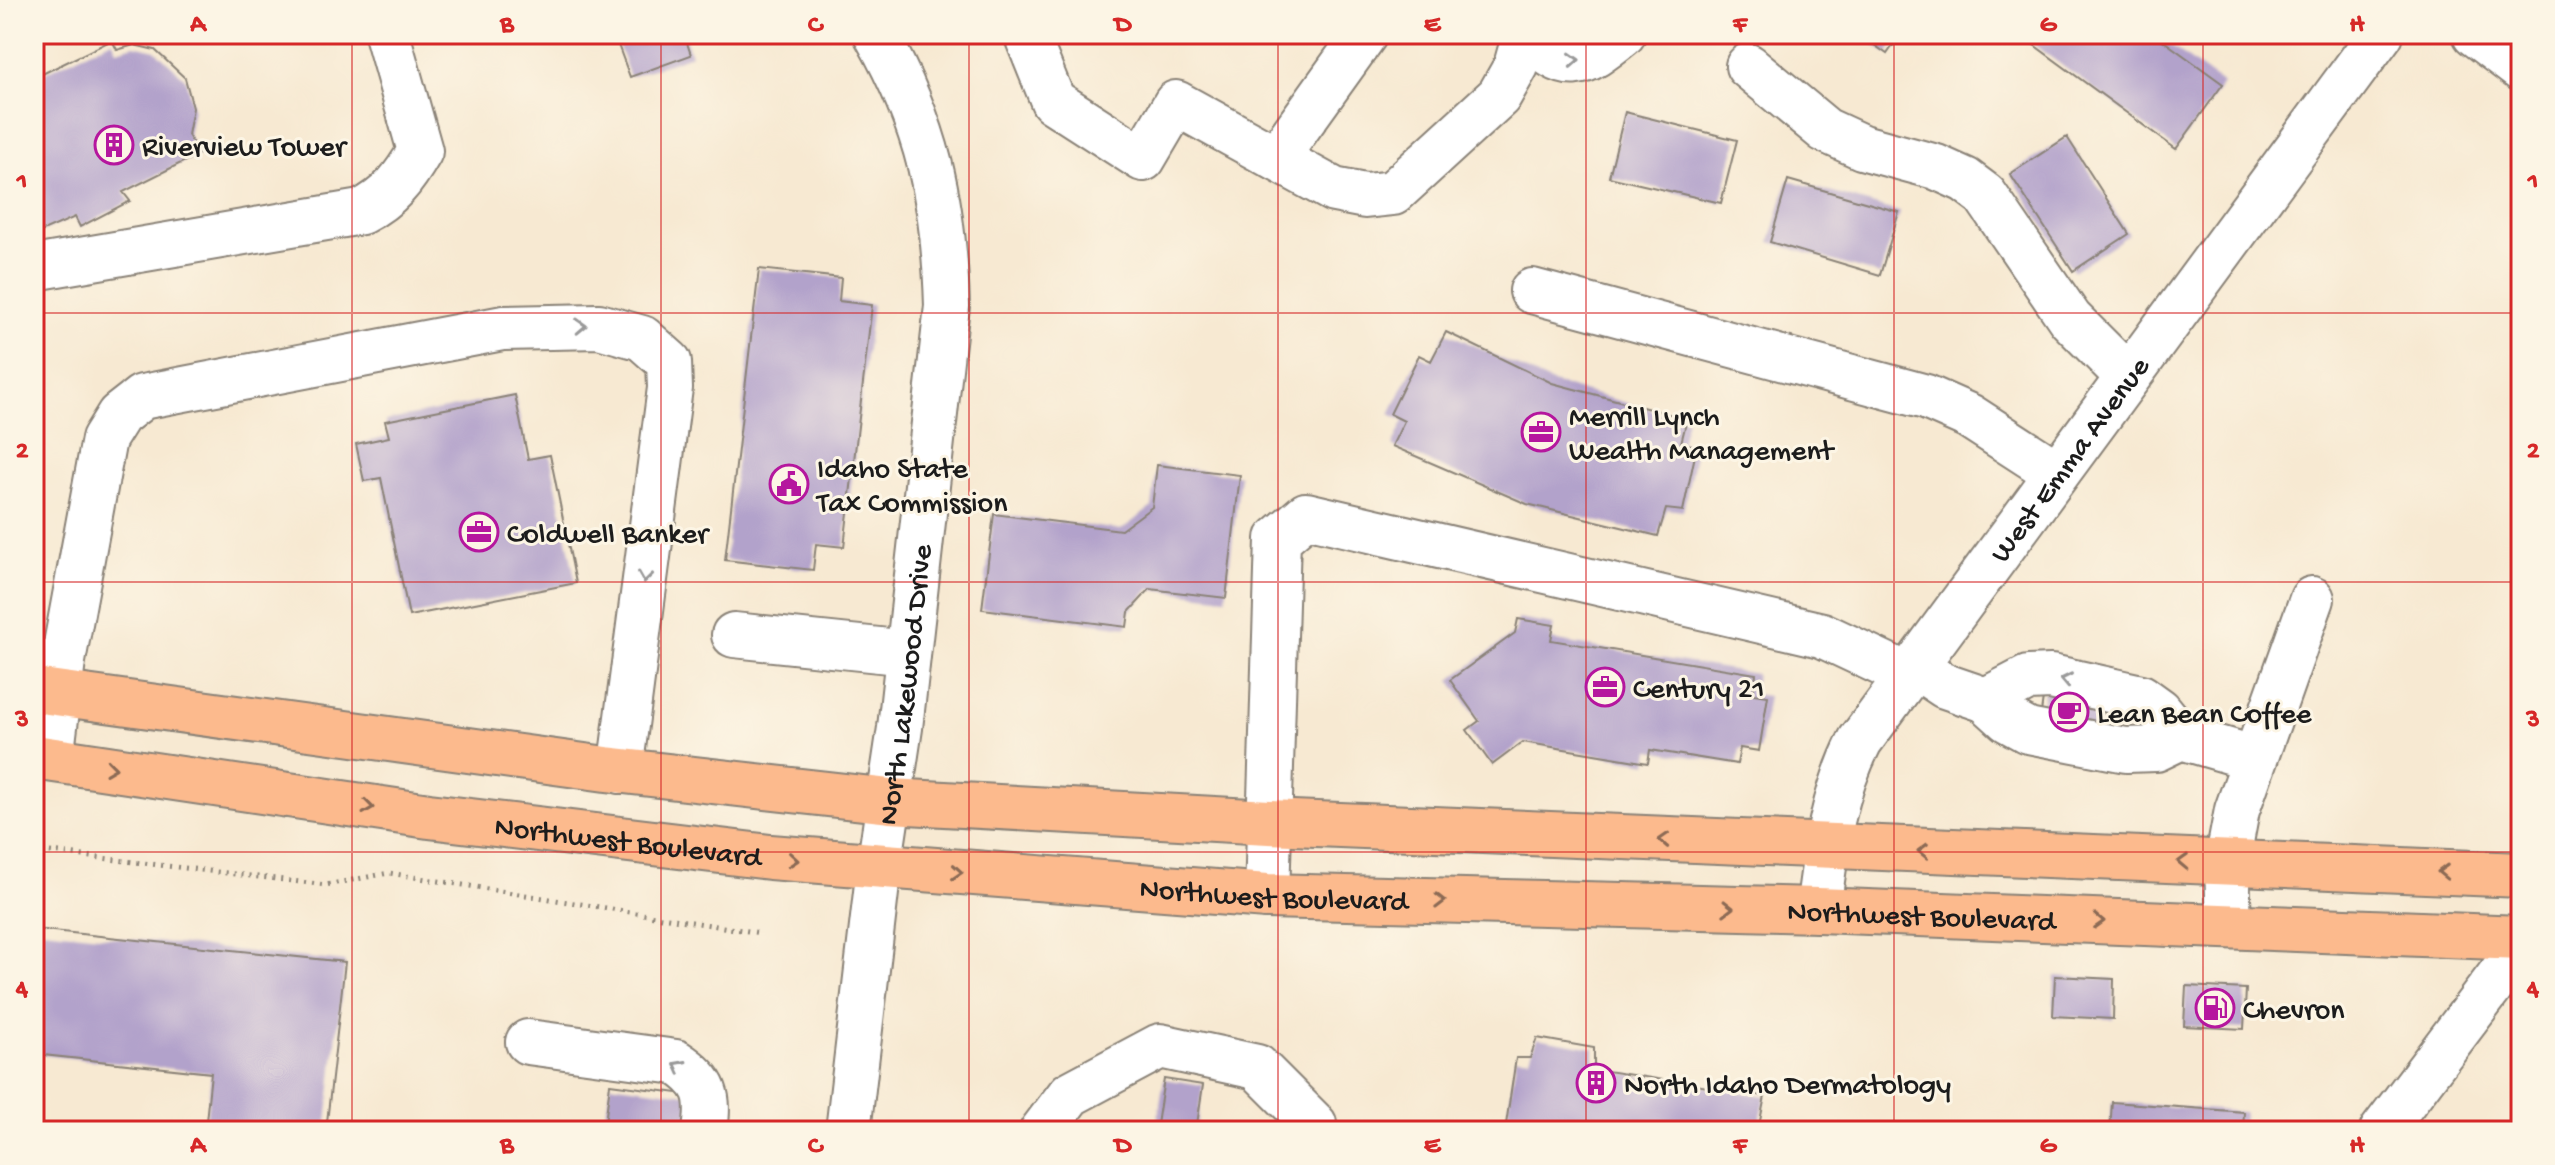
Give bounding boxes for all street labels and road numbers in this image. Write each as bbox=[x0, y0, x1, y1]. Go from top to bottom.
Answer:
street label: West Emma Avenue bbox=[1985, 351, 2159, 571]
street label: North Lakewood Drive bbox=[873, 542, 942, 828]
street label: Northwest Boulevard bbox=[492, 811, 765, 878]
street label: Northwest Boulevard bbox=[1138, 873, 1411, 922]
street label: Northwest Boulevard bbox=[1787, 896, 2058, 942]

